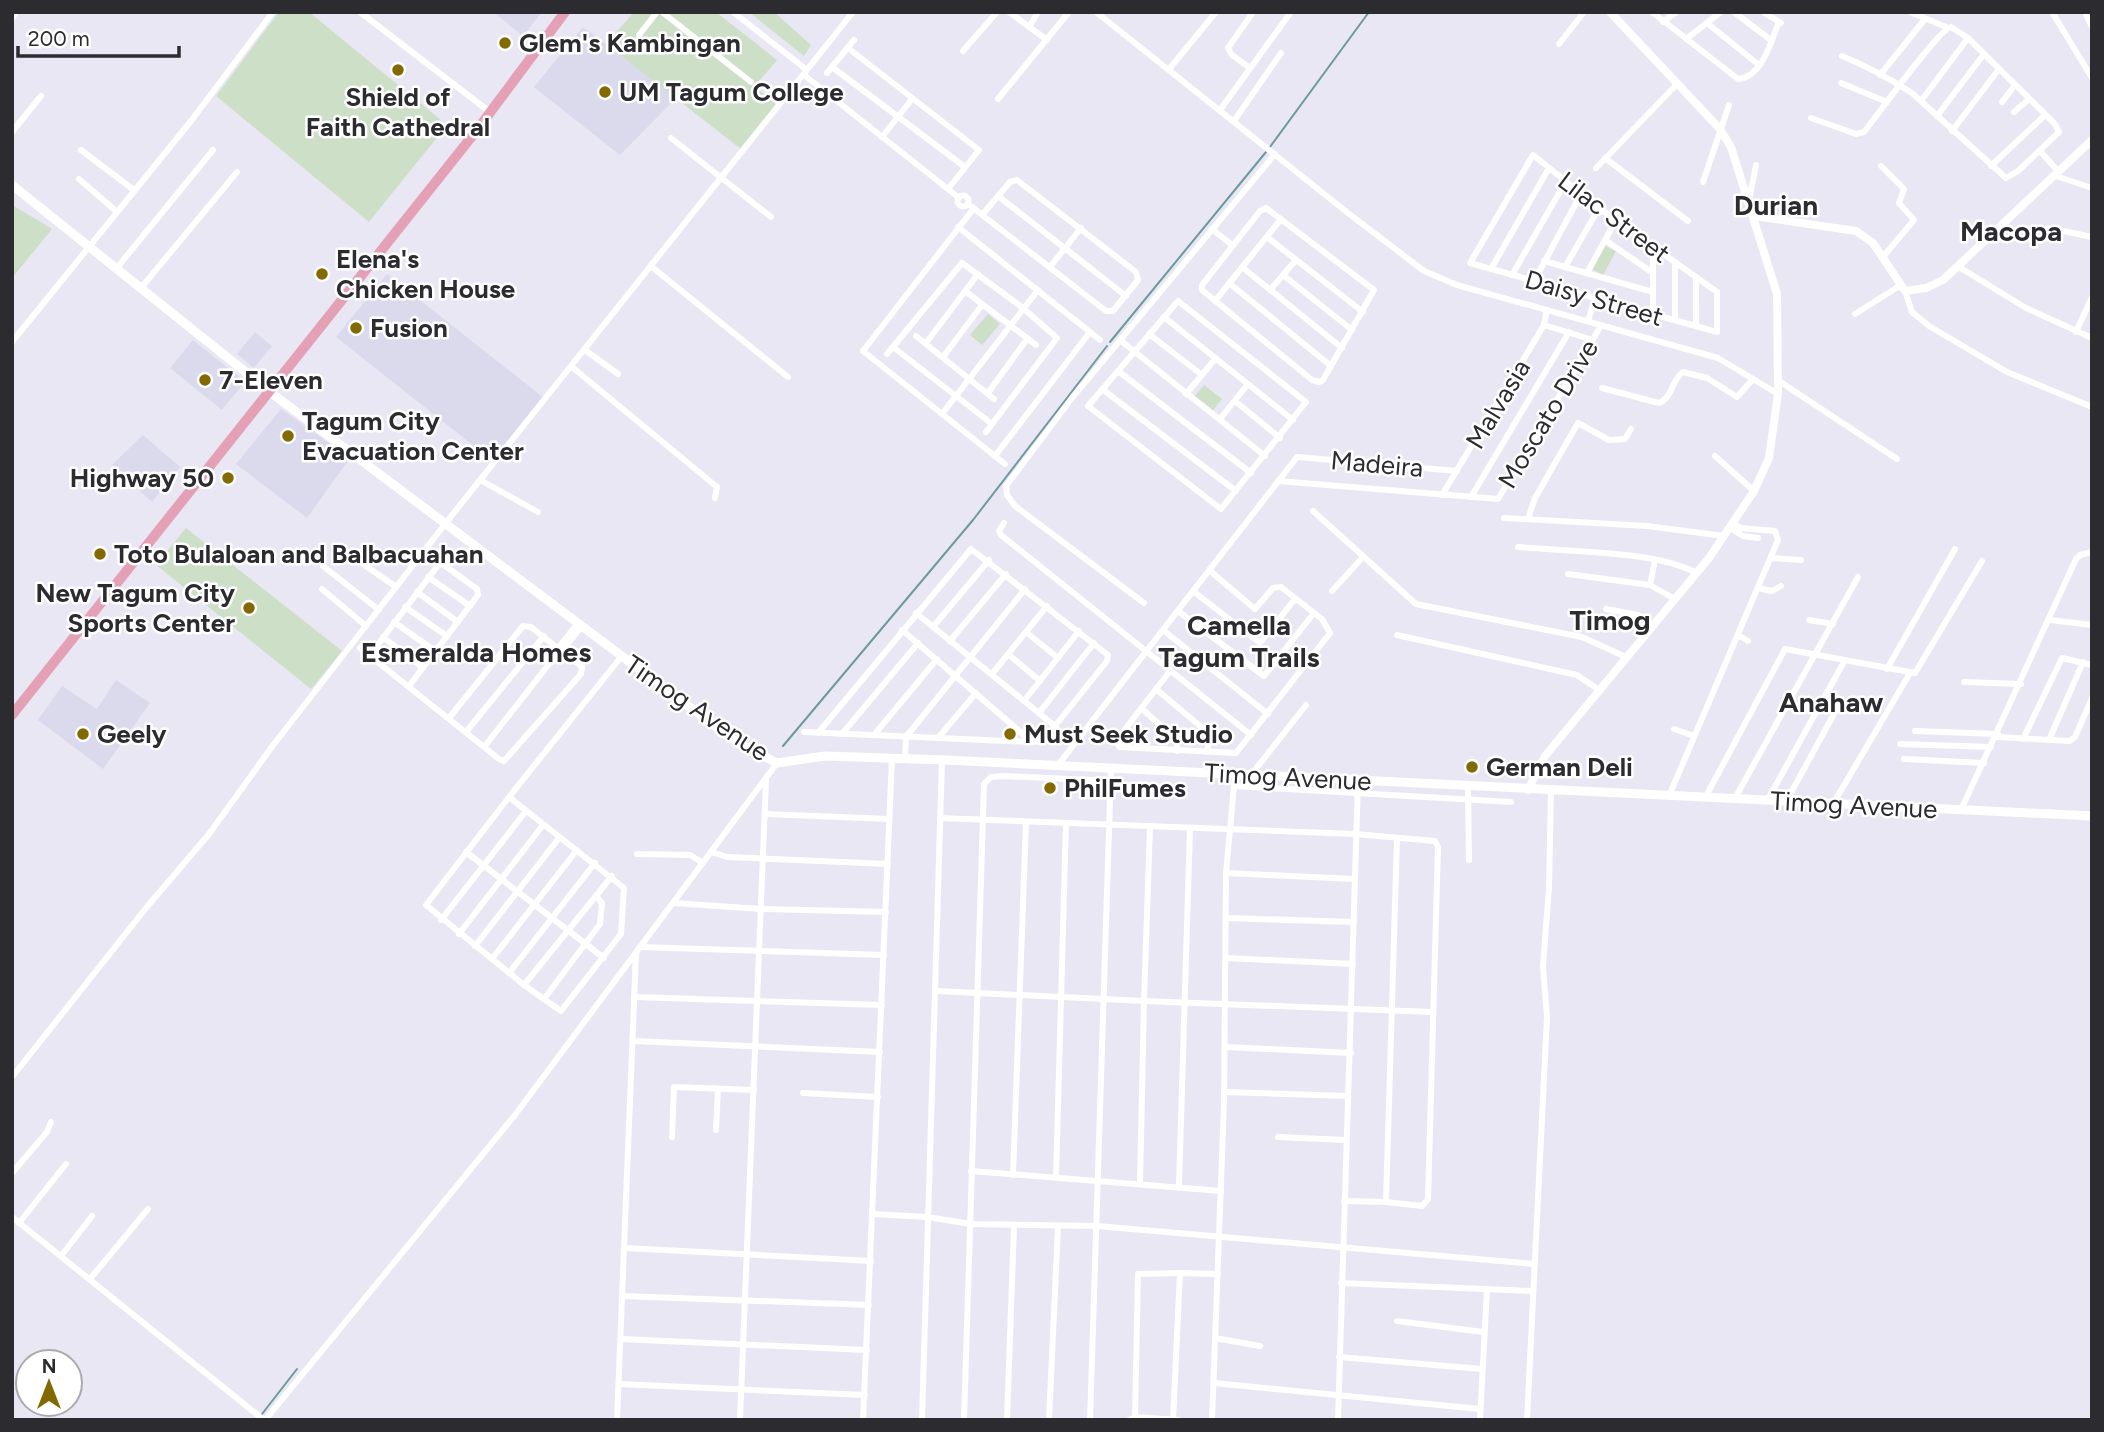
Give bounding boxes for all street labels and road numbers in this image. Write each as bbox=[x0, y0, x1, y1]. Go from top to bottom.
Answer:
street label: Lilac Street bbox=[1552, 165, 1676, 270]
street label: Daisy Street bbox=[1521, 263, 1667, 333]
street label: Moscato Drive bbox=[1491, 334, 1605, 494]
street label: Malvasia bbox=[1459, 353, 1537, 455]
street label: Madeira bbox=[1329, 444, 1425, 484]
street label: Timog Avenue bbox=[619, 648, 775, 768]
street label: Timog Avenue bbox=[1204, 757, 1372, 797]
street label: Timog Avenue bbox=[1770, 785, 1938, 825]

